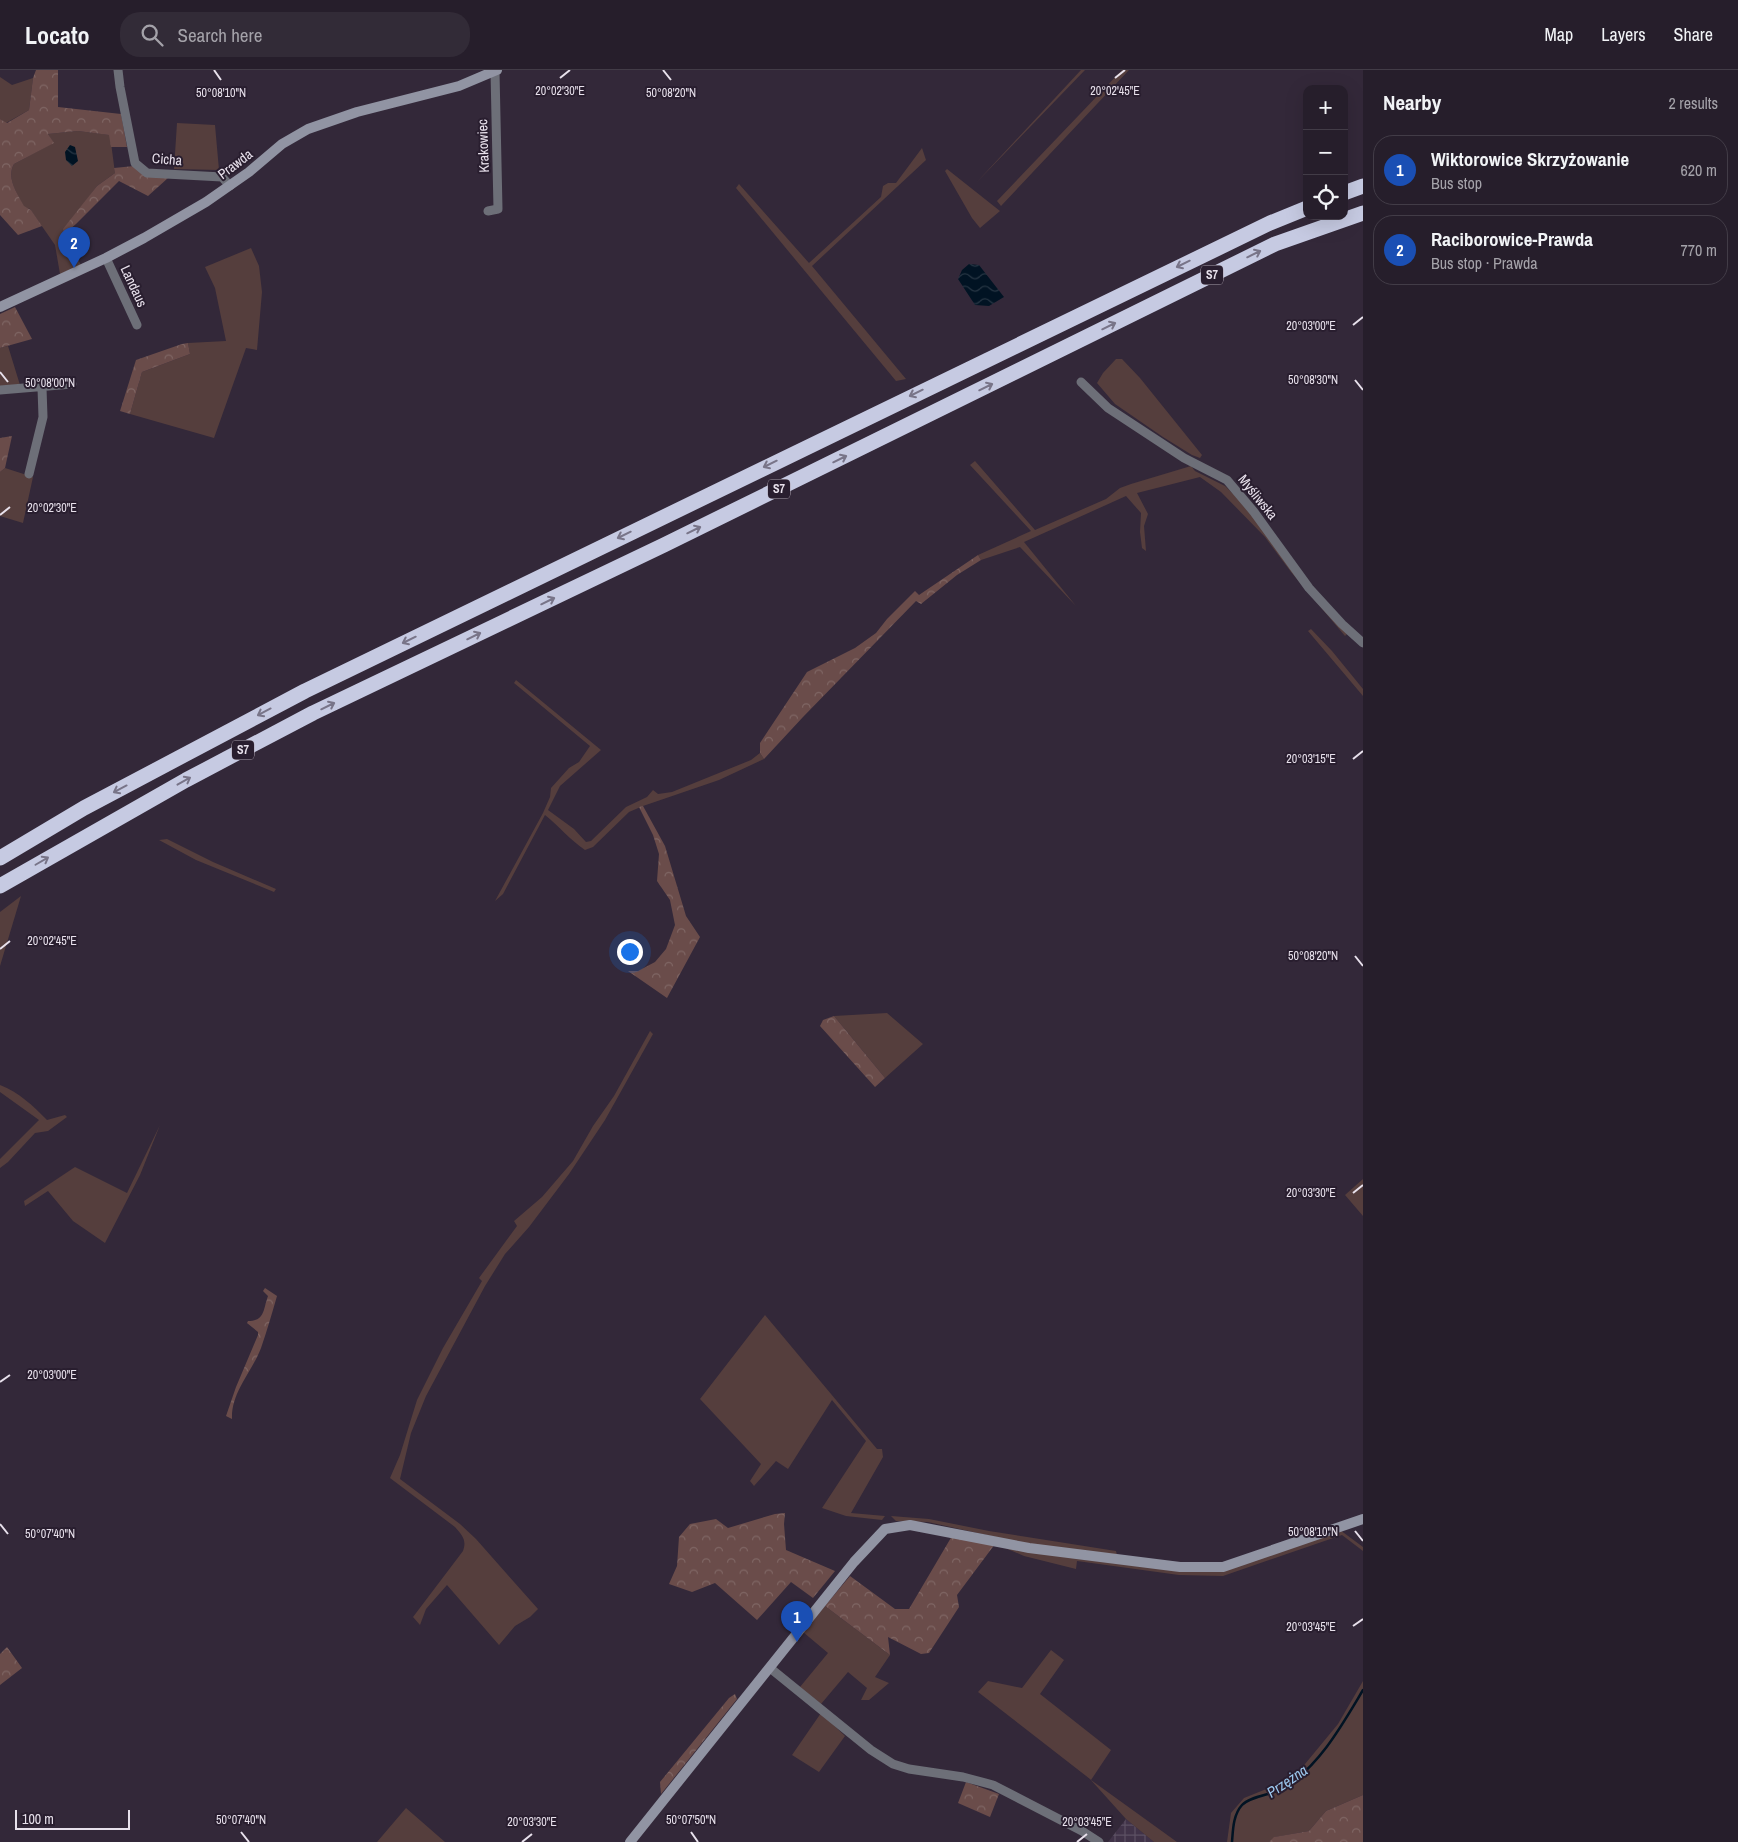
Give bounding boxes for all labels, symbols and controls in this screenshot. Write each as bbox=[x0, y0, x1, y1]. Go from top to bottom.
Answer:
search box bbox=[120, 12, 470, 57]
text: Locato bbox=[25, 19, 90, 51]
icon: search bbox=[138, 21, 166, 49]
text: Search here bbox=[178, 22, 262, 48]
text: Map bbox=[1545, 22, 1573, 47]
text: Layers bbox=[1601, 22, 1646, 47]
text: Share bbox=[1674, 22, 1713, 47]
text: 20°02'30"E bbox=[535, 83, 585, 99]
text: 20°02'45"E bbox=[1090, 83, 1140, 99]
text: 50°08'10"N bbox=[196, 85, 246, 101]
text: 50°08'20"N bbox=[646, 85, 696, 101]
map controls bbox=[1303, 85, 1348, 220]
button: + bbox=[1303, 85, 1348, 130]
text: Nearby bbox=[1383, 88, 1441, 117]
text: 2 results bbox=[1668, 92, 1718, 114]
street label: Krakowiec bbox=[473, 119, 493, 173]
button: − bbox=[1303, 130, 1348, 175]
street label: Prawda bbox=[214, 145, 256, 183]
text: Wiktorowice Skrzyżowanie bbox=[1431, 146, 1629, 172]
street label: Cicha bbox=[151, 149, 183, 169]
text: 1 bbox=[1396, 159, 1404, 181]
text: 620 m bbox=[1681, 159, 1717, 181]
text: Bus stop bbox=[1431, 172, 1482, 194]
button: locate bbox=[1303, 175, 1348, 220]
text: Raciborowice-Prawda bbox=[1431, 226, 1593, 252]
pin: 2 bbox=[58, 227, 90, 268]
text: 2 bbox=[1396, 239, 1404, 261]
text: 770 m bbox=[1681, 239, 1717, 261]
one-way arrow bbox=[1247, 249, 1262, 259]
text: Bus stop · Prawda bbox=[1431, 252, 1537, 274]
one-way arrow bbox=[1176, 260, 1191, 270]
street label: Landaus bbox=[117, 262, 152, 310]
road number: S7 bbox=[1201, 266, 1223, 284]
text: 20°03'00"E bbox=[1286, 318, 1336, 334]
one-way arrow bbox=[1101, 321, 1116, 330]
text: 50°08'30"N bbox=[1288, 372, 1338, 388]
text: 50°08'00"N bbox=[25, 375, 75, 391]
one-way arrow bbox=[978, 382, 993, 391]
one-way arrow bbox=[909, 388, 924, 398]
one-way arrow bbox=[832, 454, 847, 463]
one-way arrow bbox=[763, 460, 778, 469]
street label: Myśliwska bbox=[1234, 471, 1282, 524]
road number: S7 bbox=[768, 479, 790, 498]
text: 20°02'30"E bbox=[27, 500, 77, 516]
one-way arrow bbox=[686, 525, 701, 534]
one-way arrow bbox=[617, 531, 632, 540]
one-way arrow bbox=[540, 595, 555, 605]
one-way arrow bbox=[466, 631, 481, 640]
one-way arrow bbox=[402, 636, 417, 645]
one-way arrow bbox=[320, 701, 335, 710]
one-way arrow bbox=[257, 708, 272, 717]
road number: S7 bbox=[232, 740, 254, 760]
text: 20°03'15"E bbox=[1286, 751, 1336, 767]
one-way arrow bbox=[176, 776, 191, 786]
one-way arrow bbox=[113, 784, 128, 794]
one-way arrow bbox=[35, 856, 49, 866]
text: 20°02'45"E bbox=[27, 933, 77, 949]
your location bbox=[617, 939, 643, 965]
text: 50°08'20"N bbox=[1288, 948, 1338, 964]
text: 20°03'30"E bbox=[1286, 1185, 1336, 1201]
text: 20°03'00"E bbox=[27, 1367, 77, 1383]
text: 50°08'10"N bbox=[1288, 1524, 1338, 1540]
text: 50°07'40"N bbox=[25, 1526, 75, 1542]
pin: 1 bbox=[781, 1601, 813, 1642]
text: 20°03'45"E bbox=[1286, 1619, 1336, 1635]
water label: Przężna bbox=[1262, 1760, 1312, 1802]
scale bar bbox=[15, 1807, 130, 1830]
text: 100 m bbox=[22, 1810, 54, 1828]
text: 50°07'40"N bbox=[216, 1812, 266, 1828]
text: 50°07'50"N bbox=[666, 1812, 716, 1828]
text: 20°03'30"E bbox=[507, 1814, 557, 1830]
text: 20°03'45"E bbox=[1062, 1814, 1112, 1830]

